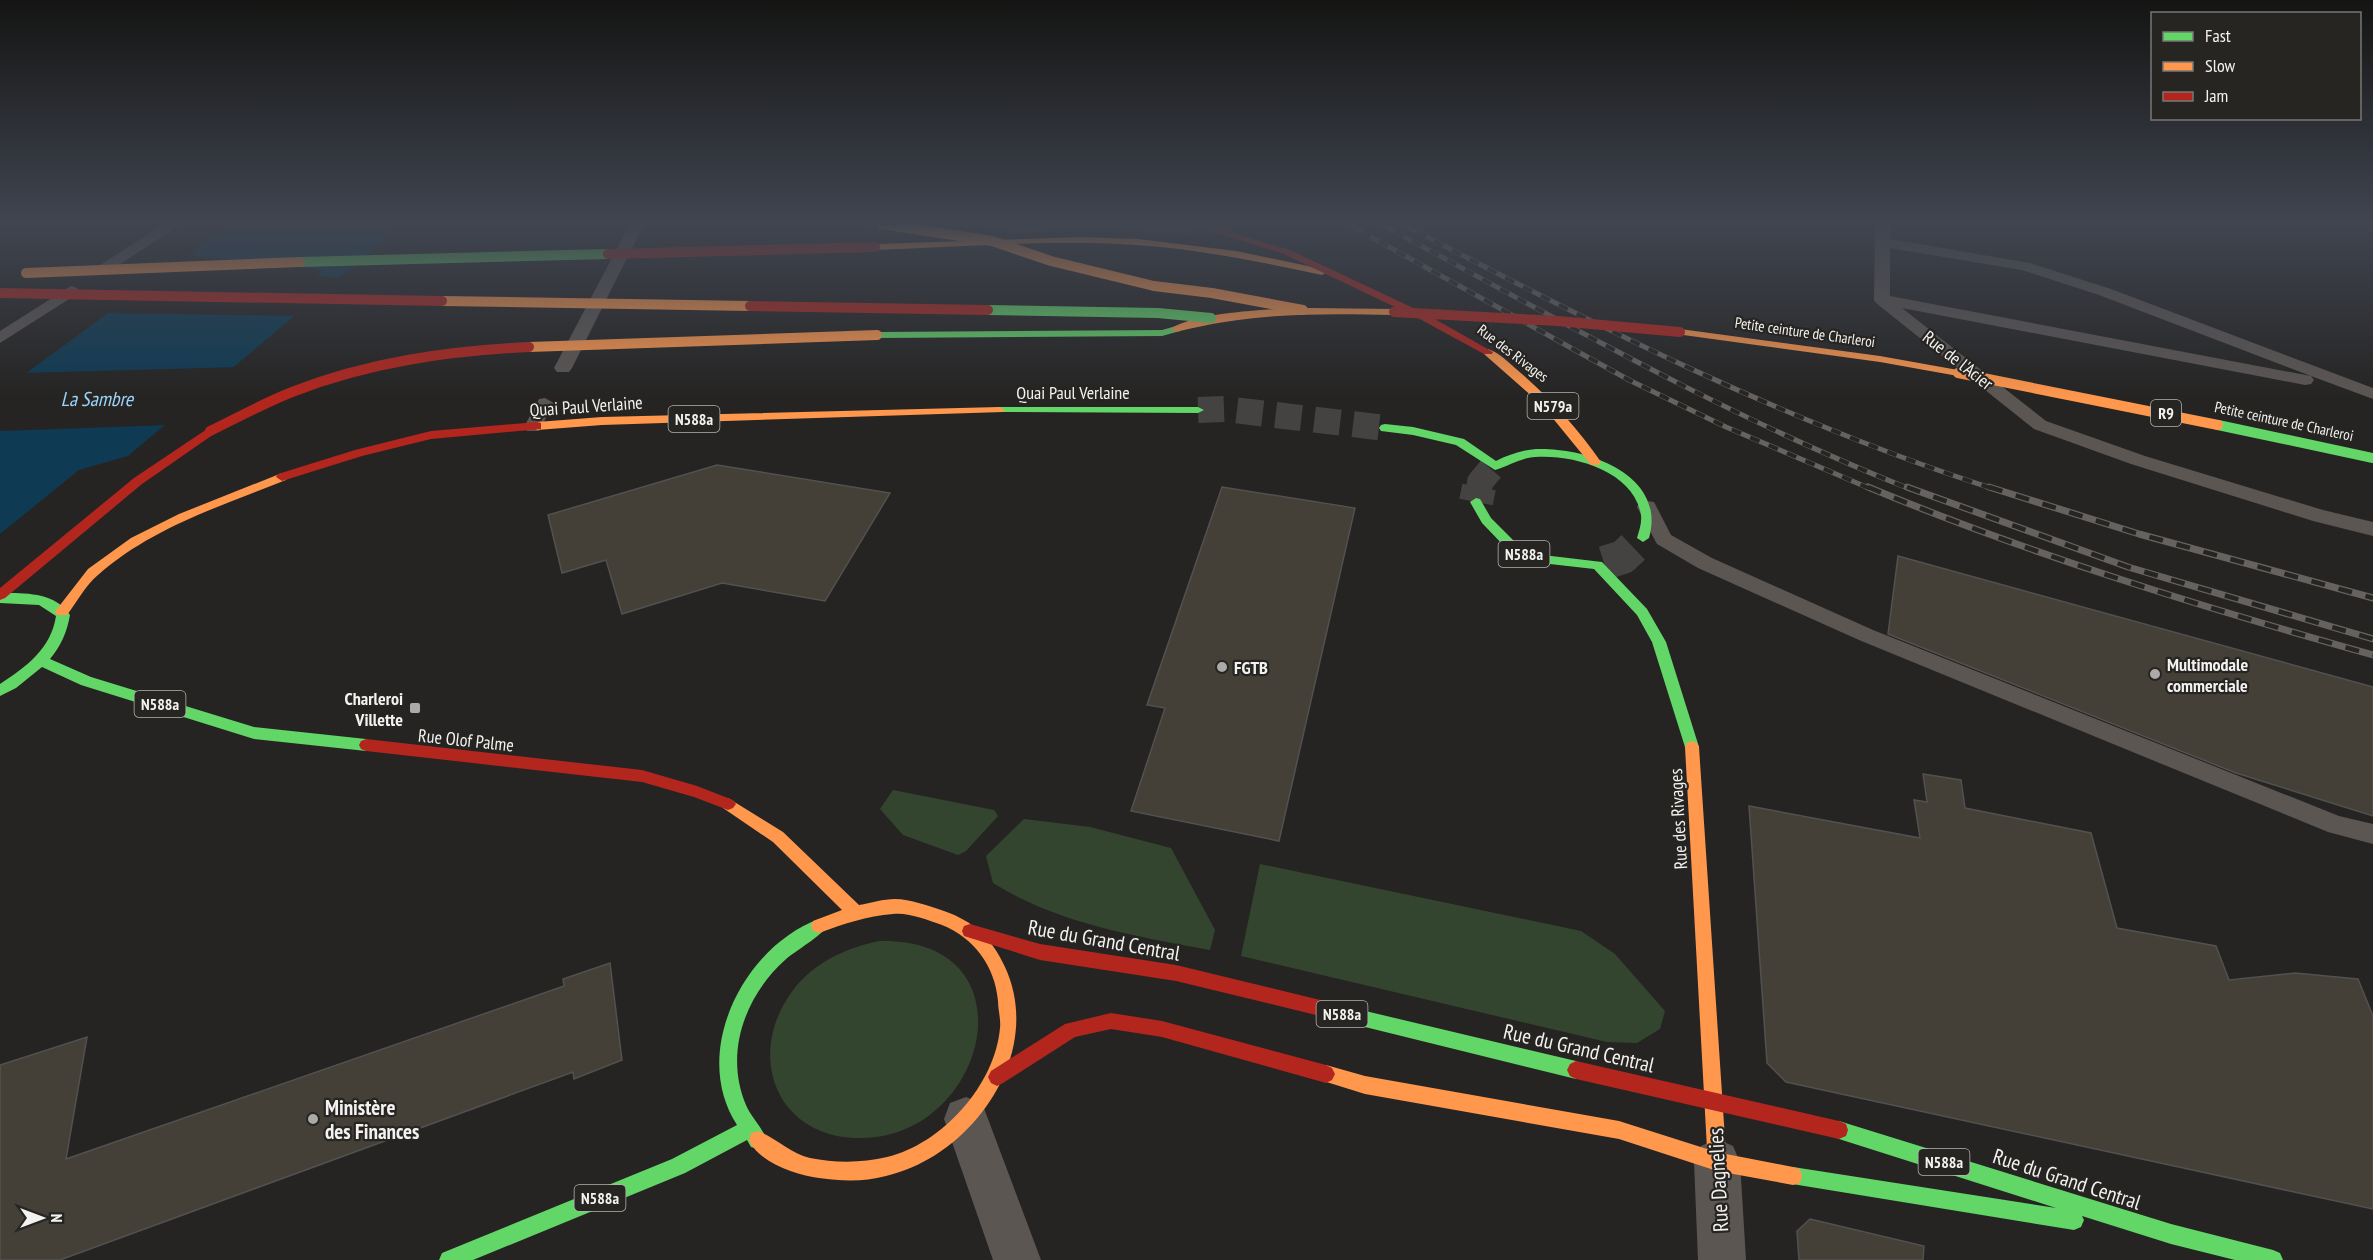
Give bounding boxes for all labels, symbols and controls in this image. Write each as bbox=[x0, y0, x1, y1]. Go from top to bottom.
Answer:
legend bbox=[2151, 12, 2361, 120]
text: Fast bbox=[2205, 24, 2231, 47]
text: Slow bbox=[2205, 54, 2236, 77]
text: Jam bbox=[2204, 84, 2228, 107]
street label: Petite ceinture de Charleroi bbox=[1734, 313, 1876, 351]
street label: Rue des Rivages bbox=[1474, 320, 1552, 386]
street label: Rue de l'Acier bbox=[1918, 325, 1998, 395]
street label: Quai Paul Verlaine bbox=[1016, 381, 1130, 404]
water label: La Sambre bbox=[61, 386, 135, 412]
street label: Quai Paul Verlaine bbox=[529, 391, 643, 421]
road number: N579a bbox=[1528, 393, 1578, 419]
street label: Petite ceinture de Charleroi bbox=[2213, 397, 2355, 445]
road number: R9 bbox=[2151, 400, 2181, 426]
road number: N588a bbox=[668, 406, 720, 432]
road number: N588a bbox=[1498, 541, 1550, 567]
place label: Multimodale commerciale bbox=[2167, 653, 2248, 697]
place label: FGTB bbox=[1234, 656, 1268, 679]
marker: FGTB bbox=[1215, 660, 1229, 674]
marker: Multimodale commerciale bbox=[2148, 667, 2162, 681]
place label: Charleroi Villette bbox=[345, 687, 403, 731]
road number: N588a bbox=[134, 691, 186, 717]
marker: Charleroi Villette bbox=[408, 701, 422, 715]
street label: Rue Olof Palme bbox=[417, 724, 515, 756]
street label: Rue des Rivages bbox=[1664, 768, 1692, 870]
street label: Rue du Grand Central bbox=[1026, 913, 1182, 967]
road number: N588a bbox=[1316, 1001, 1368, 1027]
street label: Rue du Grand Central bbox=[1501, 1018, 1657, 1078]
place label: Ministère des Finances bbox=[325, 1094, 419, 1145]
marker: Ministère des Finances bbox=[306, 1112, 320, 1126]
street label: Rue Dagnelies bbox=[1702, 1127, 1734, 1233]
street label: Rue du Grand Central bbox=[1990, 1142, 2144, 1216]
road number: N588a bbox=[1918, 1149, 1970, 1175]
road number: N588a bbox=[574, 1185, 626, 1211]
north arrow bbox=[12, 1188, 72, 1248]
text: N bbox=[47, 1214, 67, 1222]

